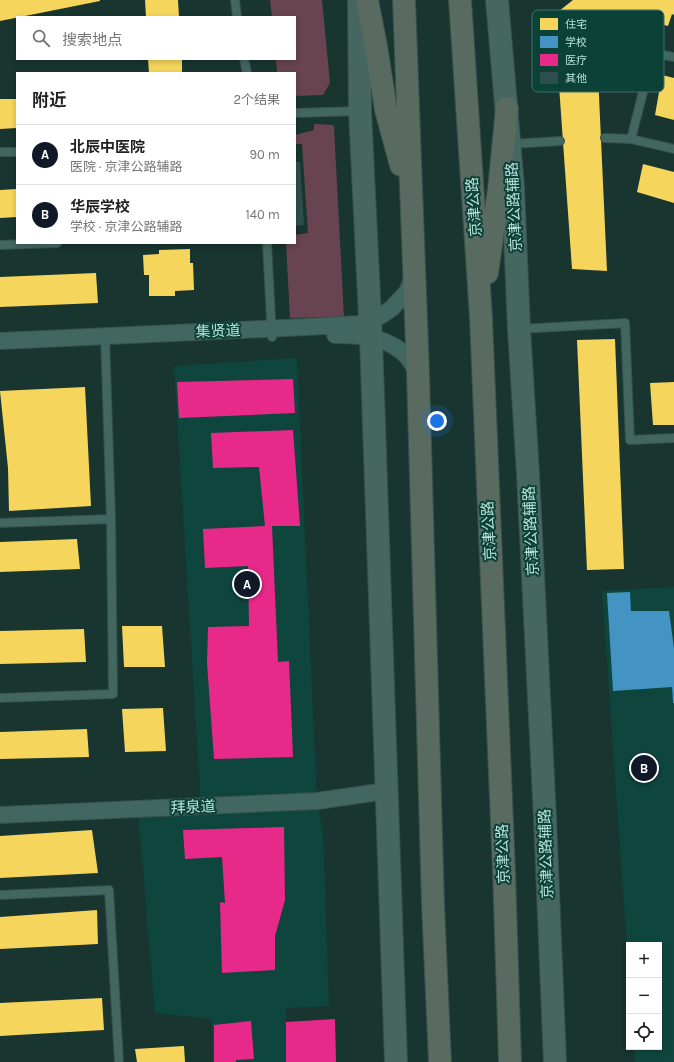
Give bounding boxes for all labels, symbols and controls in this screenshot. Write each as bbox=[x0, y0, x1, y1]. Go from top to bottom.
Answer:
legend bbox=[532, 10, 664, 92]
search box bbox=[16, 16, 296, 60]
text: 住宅 bbox=[565, 18, 587, 31]
icon: search bbox=[30, 27, 52, 49]
text: 搜索地点 bbox=[62, 31, 122, 49]
text: 学校 bbox=[565, 36, 587, 49]
text: 医疗 bbox=[565, 54, 587, 67]
text: 其他 bbox=[565, 72, 587, 85]
text: 附近 bbox=[32, 90, 66, 110]
text: 2个结果 bbox=[233, 92, 280, 107]
text: 北辰中医院 bbox=[70, 138, 145, 156]
text: A bbox=[41, 147, 49, 162]
text: 90 m bbox=[249, 147, 280, 162]
text: 医院 · 京津公路辅路 bbox=[70, 159, 183, 174]
street label: 京津公路辅路 bbox=[503, 162, 525, 252]
street label: 京津公路 bbox=[463, 176, 485, 238]
text: 华辰学校 bbox=[70, 198, 130, 216]
text: B bbox=[41, 207, 49, 222]
text: 140 m bbox=[245, 207, 280, 222]
text: 学校 · 京津公路辅路 bbox=[70, 219, 183, 234]
street label: 集贤道 bbox=[195, 321, 241, 341]
your location bbox=[427, 411, 447, 431]
street label: 京津公路辅路 bbox=[520, 486, 542, 576]
street label: 京津公路 bbox=[478, 501, 500, 561]
pin: A bbox=[234, 569, 260, 599]
pin: B bbox=[631, 753, 657, 783]
street label: 拜泉道 bbox=[170, 797, 216, 817]
street label: 京津公路辅路 bbox=[535, 809, 557, 899]
street label: 京津公路 bbox=[493, 824, 513, 884]
map controls bbox=[626, 942, 662, 1050]
button: + bbox=[626, 942, 662, 978]
button: − bbox=[626, 978, 662, 1014]
button: locate bbox=[626, 1014, 662, 1050]

